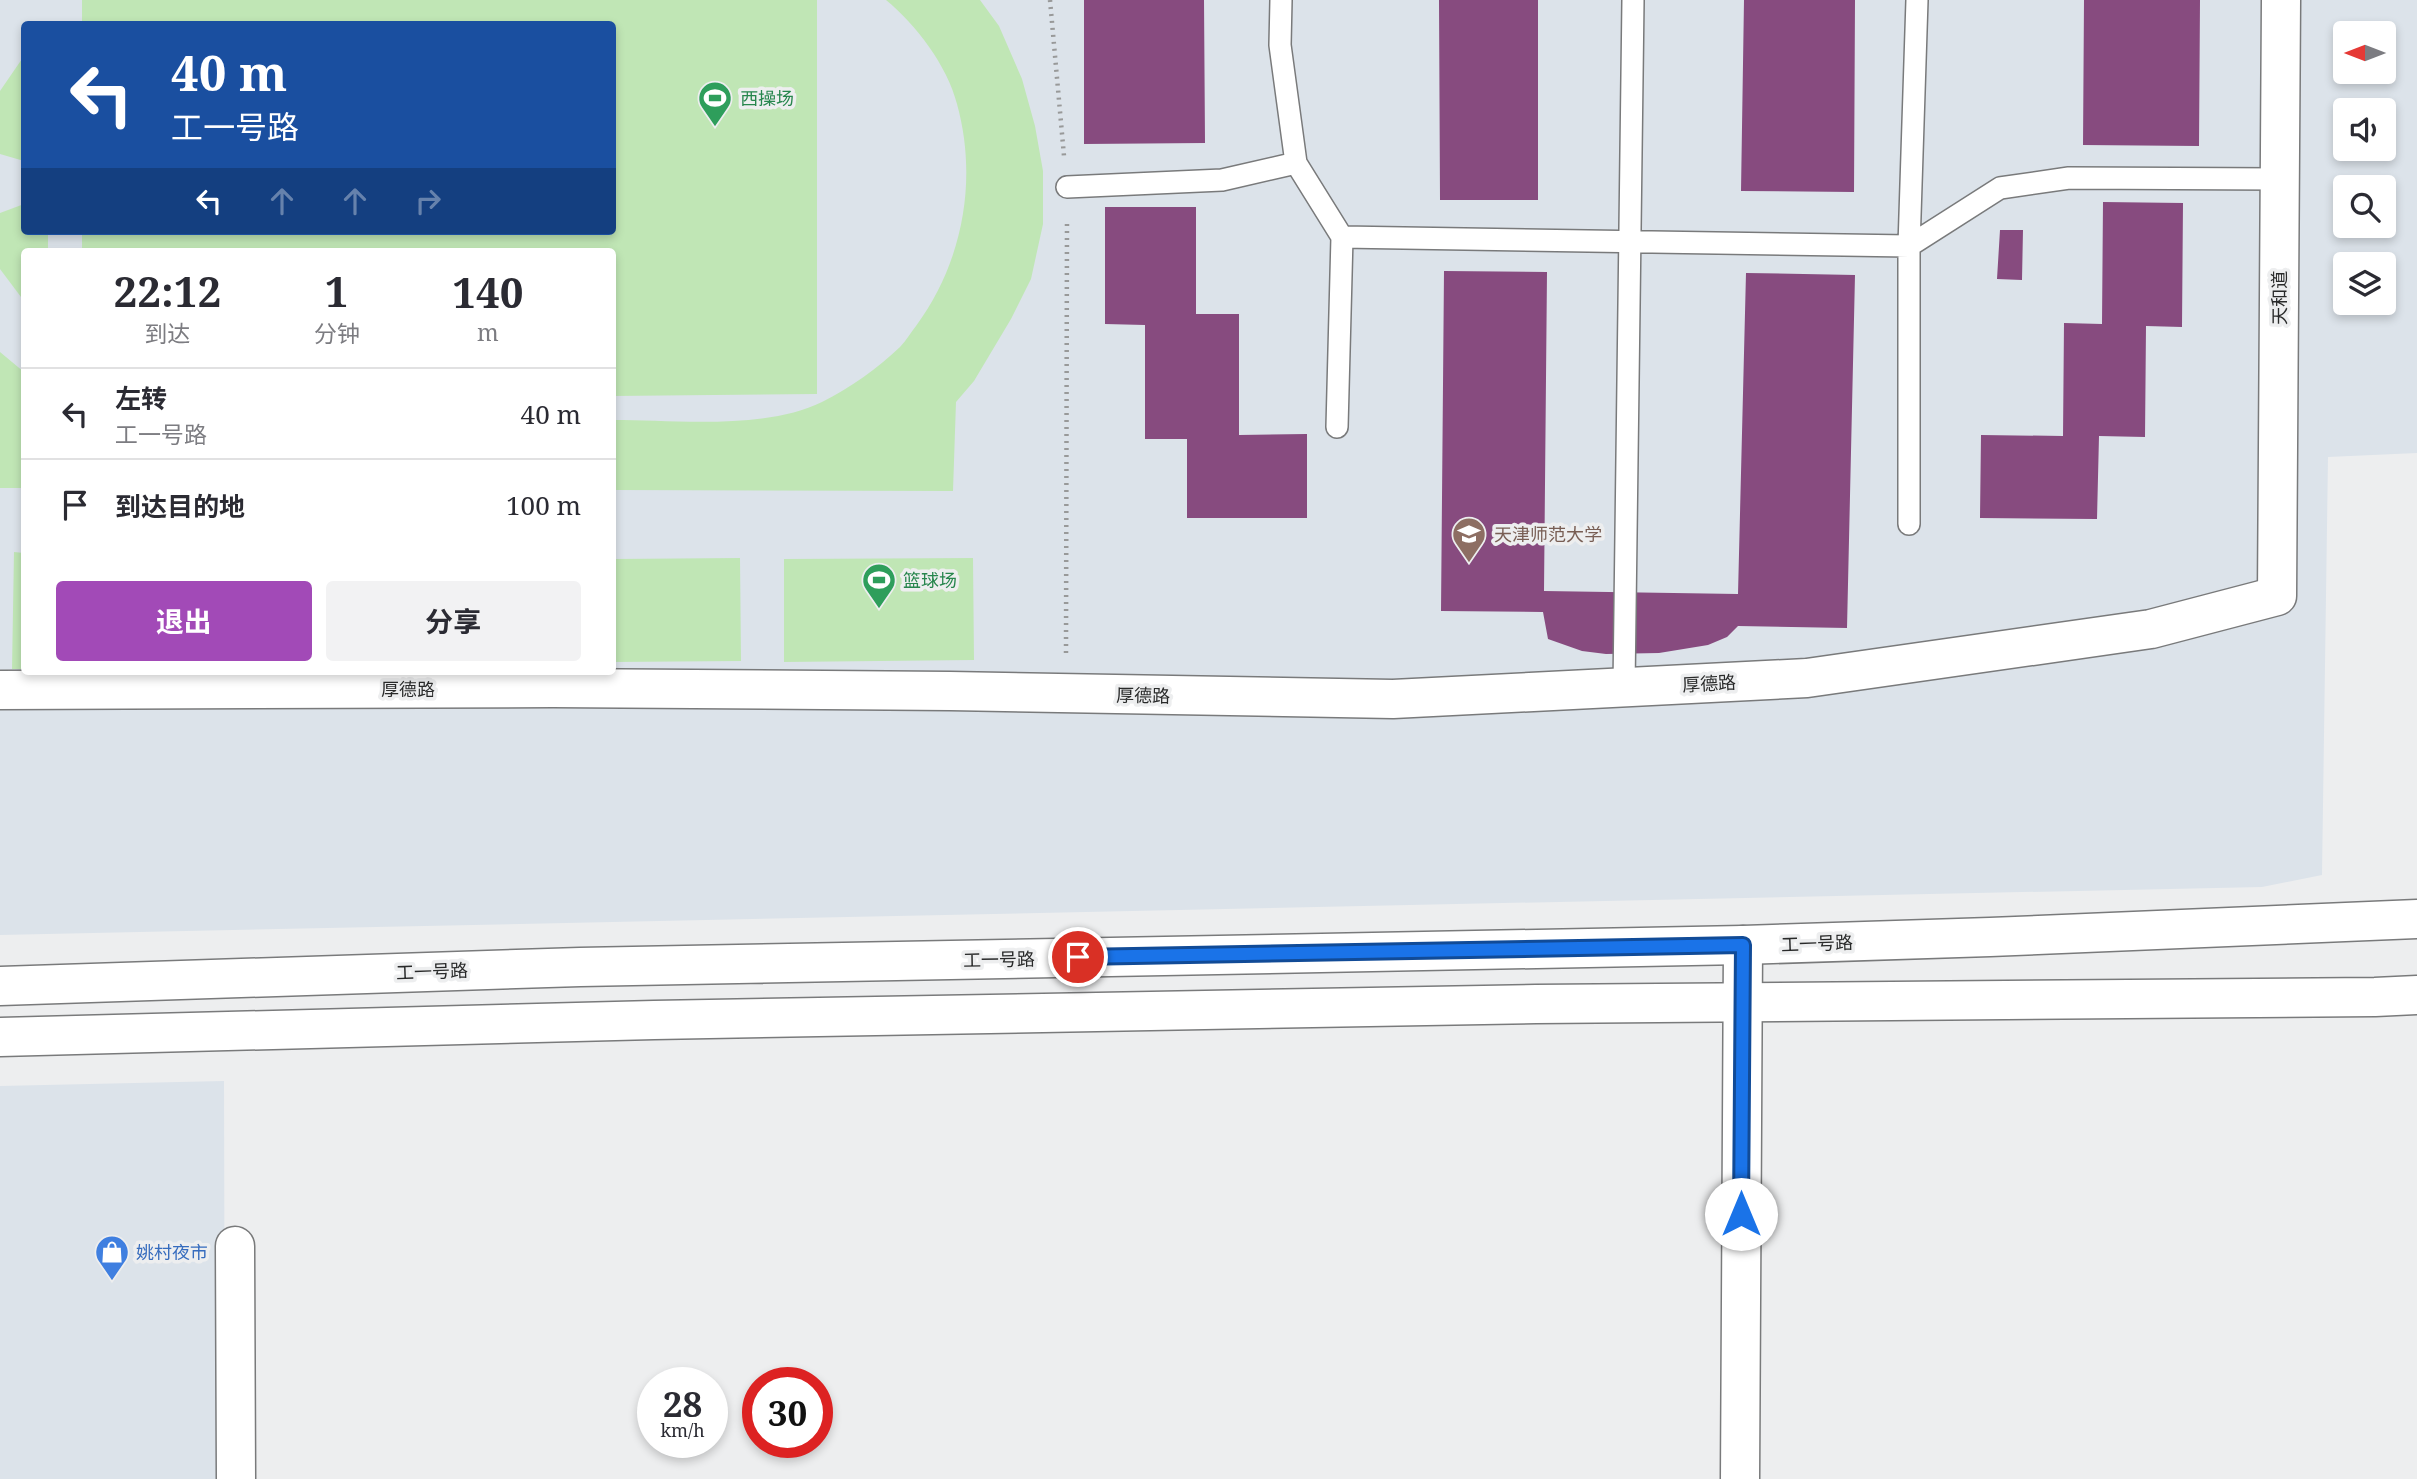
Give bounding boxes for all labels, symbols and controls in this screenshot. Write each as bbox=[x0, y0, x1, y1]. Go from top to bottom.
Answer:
north arrow bbox=[2333, 21, 2396, 84]
map controls bbox=[2333, 21, 2396, 315]
text: 40 m bbox=[171, 39, 287, 105]
icon: left bbox=[56, 49, 147, 140]
sports icon: 西操场 bbox=[696, 79, 734, 128]
place label: 西操场 bbox=[740, 86, 794, 110]
button: sound bbox=[2333, 98, 2396, 161]
text: 工一号路 bbox=[171, 105, 299, 148]
button: search bbox=[2333, 175, 2396, 238]
icon: left bbox=[190, 182, 228, 220]
icon: ahead bbox=[263, 182, 301, 220]
icon: ahead bbox=[336, 182, 374, 220]
icon: right bbox=[409, 182, 447, 220]
button: layers bbox=[2333, 252, 2396, 315]
text: 22:12 bbox=[114, 262, 221, 319]
text: 1 bbox=[325, 262, 349, 319]
text: 140 bbox=[452, 263, 523, 320]
street label: 天和道 bbox=[2267, 271, 2291, 325]
text: m bbox=[477, 316, 499, 348]
text: 到达 bbox=[144, 317, 190, 349]
text: 分钟 bbox=[314, 317, 360, 349]
text: 左转 bbox=[115, 380, 167, 416]
icon: left bbox=[56, 395, 94, 433]
text: 40 m bbox=[521, 396, 581, 432]
text: 工一号路 bbox=[115, 418, 207, 450]
icon: arrive bbox=[56, 486, 94, 524]
text: 100 m bbox=[506, 487, 581, 523]
text: 到达目的地 bbox=[115, 488, 245, 524]
school or university icon: 天津师范大学 bbox=[1450, 515, 1488, 564]
place label: 天津师范大学 bbox=[1494, 522, 1602, 546]
sports icon: 篮球场 bbox=[860, 561, 898, 610]
place label: 篮球场 bbox=[903, 568, 957, 592]
button: 退出 bbox=[56, 581, 312, 661]
button: 分享 bbox=[326, 581, 581, 661]
street label: 厚德路 bbox=[1681, 670, 1737, 696]
street label: 厚德路 bbox=[381, 677, 435, 701]
street label: 厚德路 bbox=[1116, 683, 1170, 707]
pin bbox=[1048, 927, 1108, 987]
street label: 工一号路 bbox=[1781, 930, 1853, 956]
icon: arrive bbox=[1059, 938, 1097, 976]
street label: 工一号路 bbox=[963, 946, 1035, 972]
street label: 工一号路 bbox=[396, 958, 468, 984]
position arrow bbox=[1704, 1177, 1778, 1251]
shop icon: 姚村夜市 bbox=[93, 1233, 131, 1282]
place label: 姚村夜市 bbox=[136, 1240, 208, 1264]
speed limit sign: 30 bbox=[742, 1367, 833, 1458]
text: 28 bbox=[663, 1380, 702, 1427]
text: km/h bbox=[660, 1418, 705, 1442]

